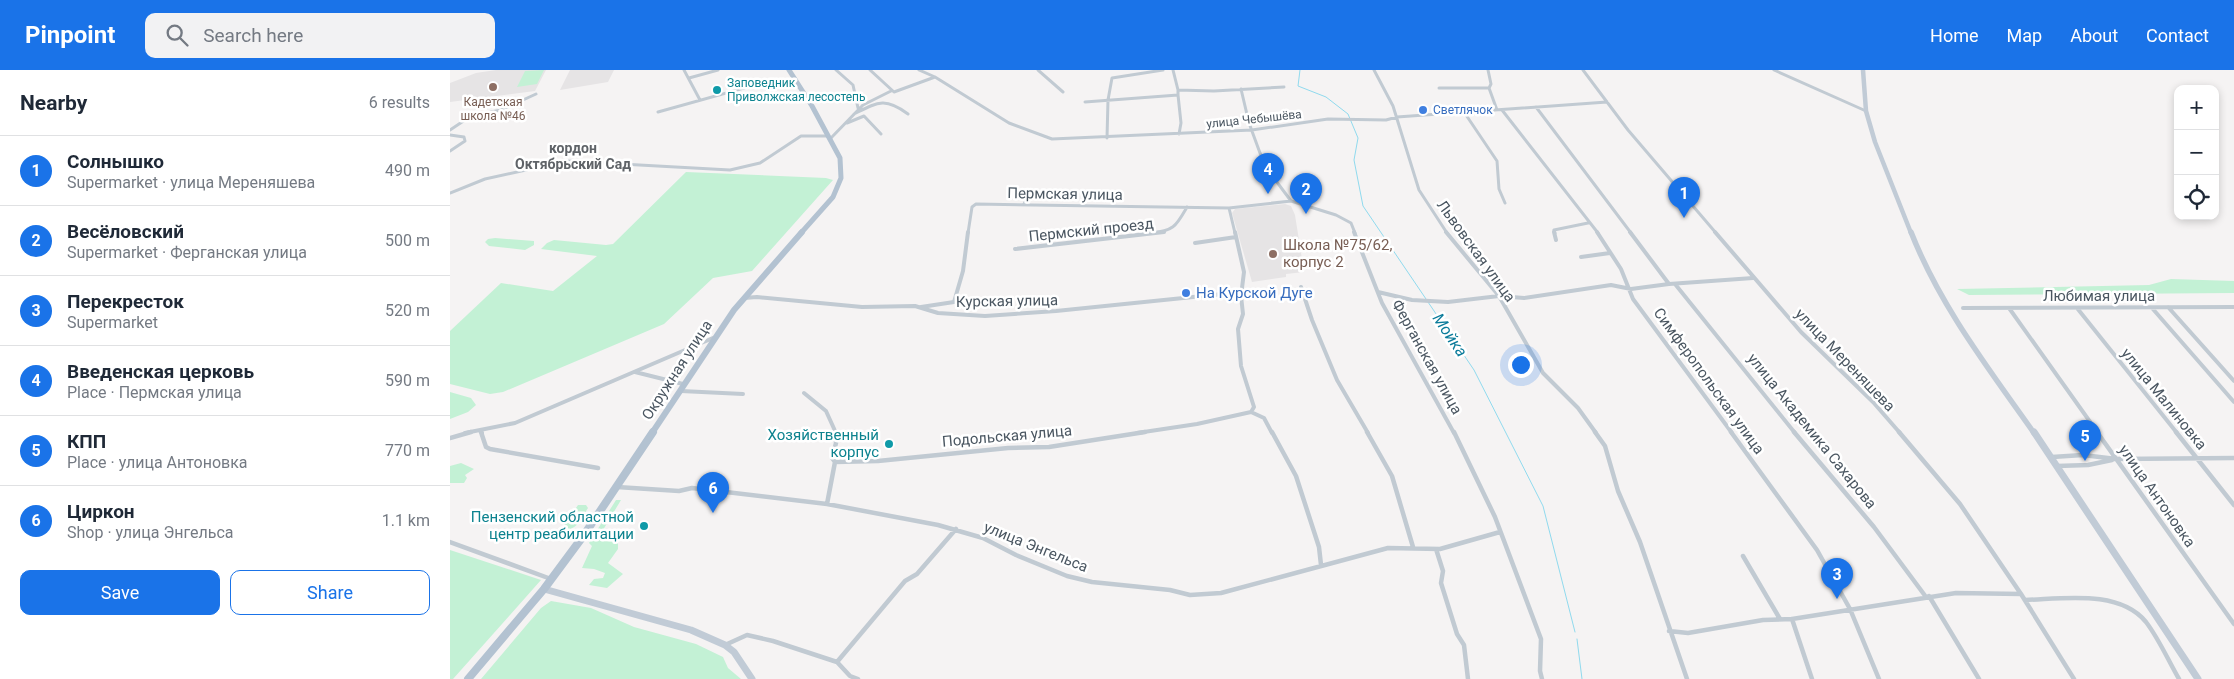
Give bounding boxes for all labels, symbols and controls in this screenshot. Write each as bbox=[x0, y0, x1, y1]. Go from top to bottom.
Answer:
search box bbox=[145, 13, 495, 58]
text: Pinpoint bbox=[25, 21, 115, 49]
icon: search bbox=[163, 21, 191, 49]
text: Search here bbox=[203, 24, 303, 47]
text: Home bbox=[1930, 25, 1979, 46]
text: Map bbox=[2007, 25, 2042, 46]
text: About bbox=[2070, 25, 2118, 46]
text: Contact bbox=[2146, 25, 2209, 46]
place label: Заповедник Приволжская лесостепь bbox=[727, 76, 866, 104]
marker: Кадетская школа №46 bbox=[487, 81, 499, 93]
marker: Заповедник Приволжская лесостепь bbox=[711, 84, 723, 96]
map controls bbox=[2174, 85, 2219, 220]
button: + bbox=[2174, 85, 2219, 130]
text: Nearby bbox=[20, 91, 87, 115]
text: 6 results bbox=[369, 93, 430, 112]
place label: Кадетская школа №46 bbox=[460, 95, 526, 123]
place label: Светлячок bbox=[1433, 103, 1493, 117]
marker: Светлячок bbox=[1417, 104, 1429, 116]
street label: улица Чебышёва bbox=[1206, 107, 1302, 131]
button: − bbox=[2174, 130, 2219, 175]
district label: кордон Октябрьский Сад bbox=[515, 140, 631, 172]
text: Солнышко bbox=[67, 150, 164, 173]
pin: 4 bbox=[1252, 153, 1284, 194]
text: 1 bbox=[31, 161, 41, 180]
text: 490 m bbox=[385, 161, 430, 180]
text: Supermarket · улица Мереняшева bbox=[67, 173, 315, 192]
pin: 2 bbox=[1290, 173, 1322, 214]
button: locate bbox=[2174, 175, 2219, 220]
pin: 1 bbox=[1668, 177, 1700, 218]
street label: Пермская улица bbox=[1007, 184, 1123, 204]
street label: Львовская улица bbox=[1433, 196, 1519, 306]
street label: Пермский проезд bbox=[1028, 214, 1154, 246]
text: Весёловский bbox=[67, 220, 184, 243]
text: 2 bbox=[31, 231, 41, 250]
text: 500 m bbox=[385, 231, 430, 250]
place label: Школа №75/62, корпус 2 bbox=[1283, 236, 1392, 271]
text: Supermarket · Ферганская улица bbox=[67, 243, 307, 262]
marker: Школа №75/62, корпус 2 bbox=[1267, 248, 1279, 260]
place label: На Курской Дуге bbox=[1196, 284, 1313, 302]
marker: На Курской Дуге bbox=[1180, 287, 1192, 299]
street label: Любимая улица bbox=[2043, 287, 2155, 305]
text: Перекресток bbox=[67, 290, 184, 313]
street label: Курская улица bbox=[956, 291, 1058, 311]
street label: Ферганская улица bbox=[1388, 297, 1466, 417]
text: 3 bbox=[31, 301, 41, 320]
text: 520 m bbox=[385, 301, 430, 320]
street label: Симферопольская улица bbox=[1650, 304, 1768, 458]
street label: улица Мереняшева bbox=[1791, 305, 1899, 415]
water label: Мойка bbox=[1429, 310, 1471, 360]
text: Supermarket bbox=[67, 313, 158, 332]
street label: Окружная улица bbox=[638, 317, 716, 423]
street label: улица Малиновка bbox=[2118, 345, 2210, 453]
street label: улица Академика Сахарова bbox=[1744, 350, 1880, 512]
your location bbox=[1508, 352, 1534, 378]
text: Введенская церковь bbox=[67, 360, 254, 383]
text: 4 bbox=[31, 371, 41, 390]
text: 590 m bbox=[385, 371, 430, 390]
text: Place · Пермская улица bbox=[67, 383, 242, 402]
pin: 5 bbox=[2069, 420, 2101, 461]
street label: Подольская улица bbox=[941, 421, 1073, 451]
place label: Хозяйственный корпус bbox=[767, 426, 879, 461]
text: КПП bbox=[67, 430, 106, 453]
marker: Хозяйственный корпус bbox=[883, 438, 895, 450]
text: 5 bbox=[31, 441, 41, 460]
text: 770 m bbox=[385, 441, 430, 460]
street label: улица Антоновка bbox=[2115, 441, 2199, 551]
text: Place · улица Антоновка bbox=[67, 453, 248, 472]
pin: 6 bbox=[697, 472, 729, 513]
text: Циркон bbox=[67, 500, 135, 523]
place label: Пензенский областной центр реабилитации bbox=[471, 508, 634, 543]
text: 6 bbox=[31, 511, 41, 530]
text: 1.1 km bbox=[382, 511, 430, 530]
street label: улица Энгельса bbox=[981, 518, 1091, 576]
marker: Пензенский областной центр реабилитации bbox=[638, 520, 650, 532]
text: Shop · улица Энгельса bbox=[67, 523, 234, 542]
pin: 3 bbox=[1821, 558, 1853, 599]
button: Save bbox=[20, 570, 220, 615]
button: Share bbox=[230, 570, 430, 615]

